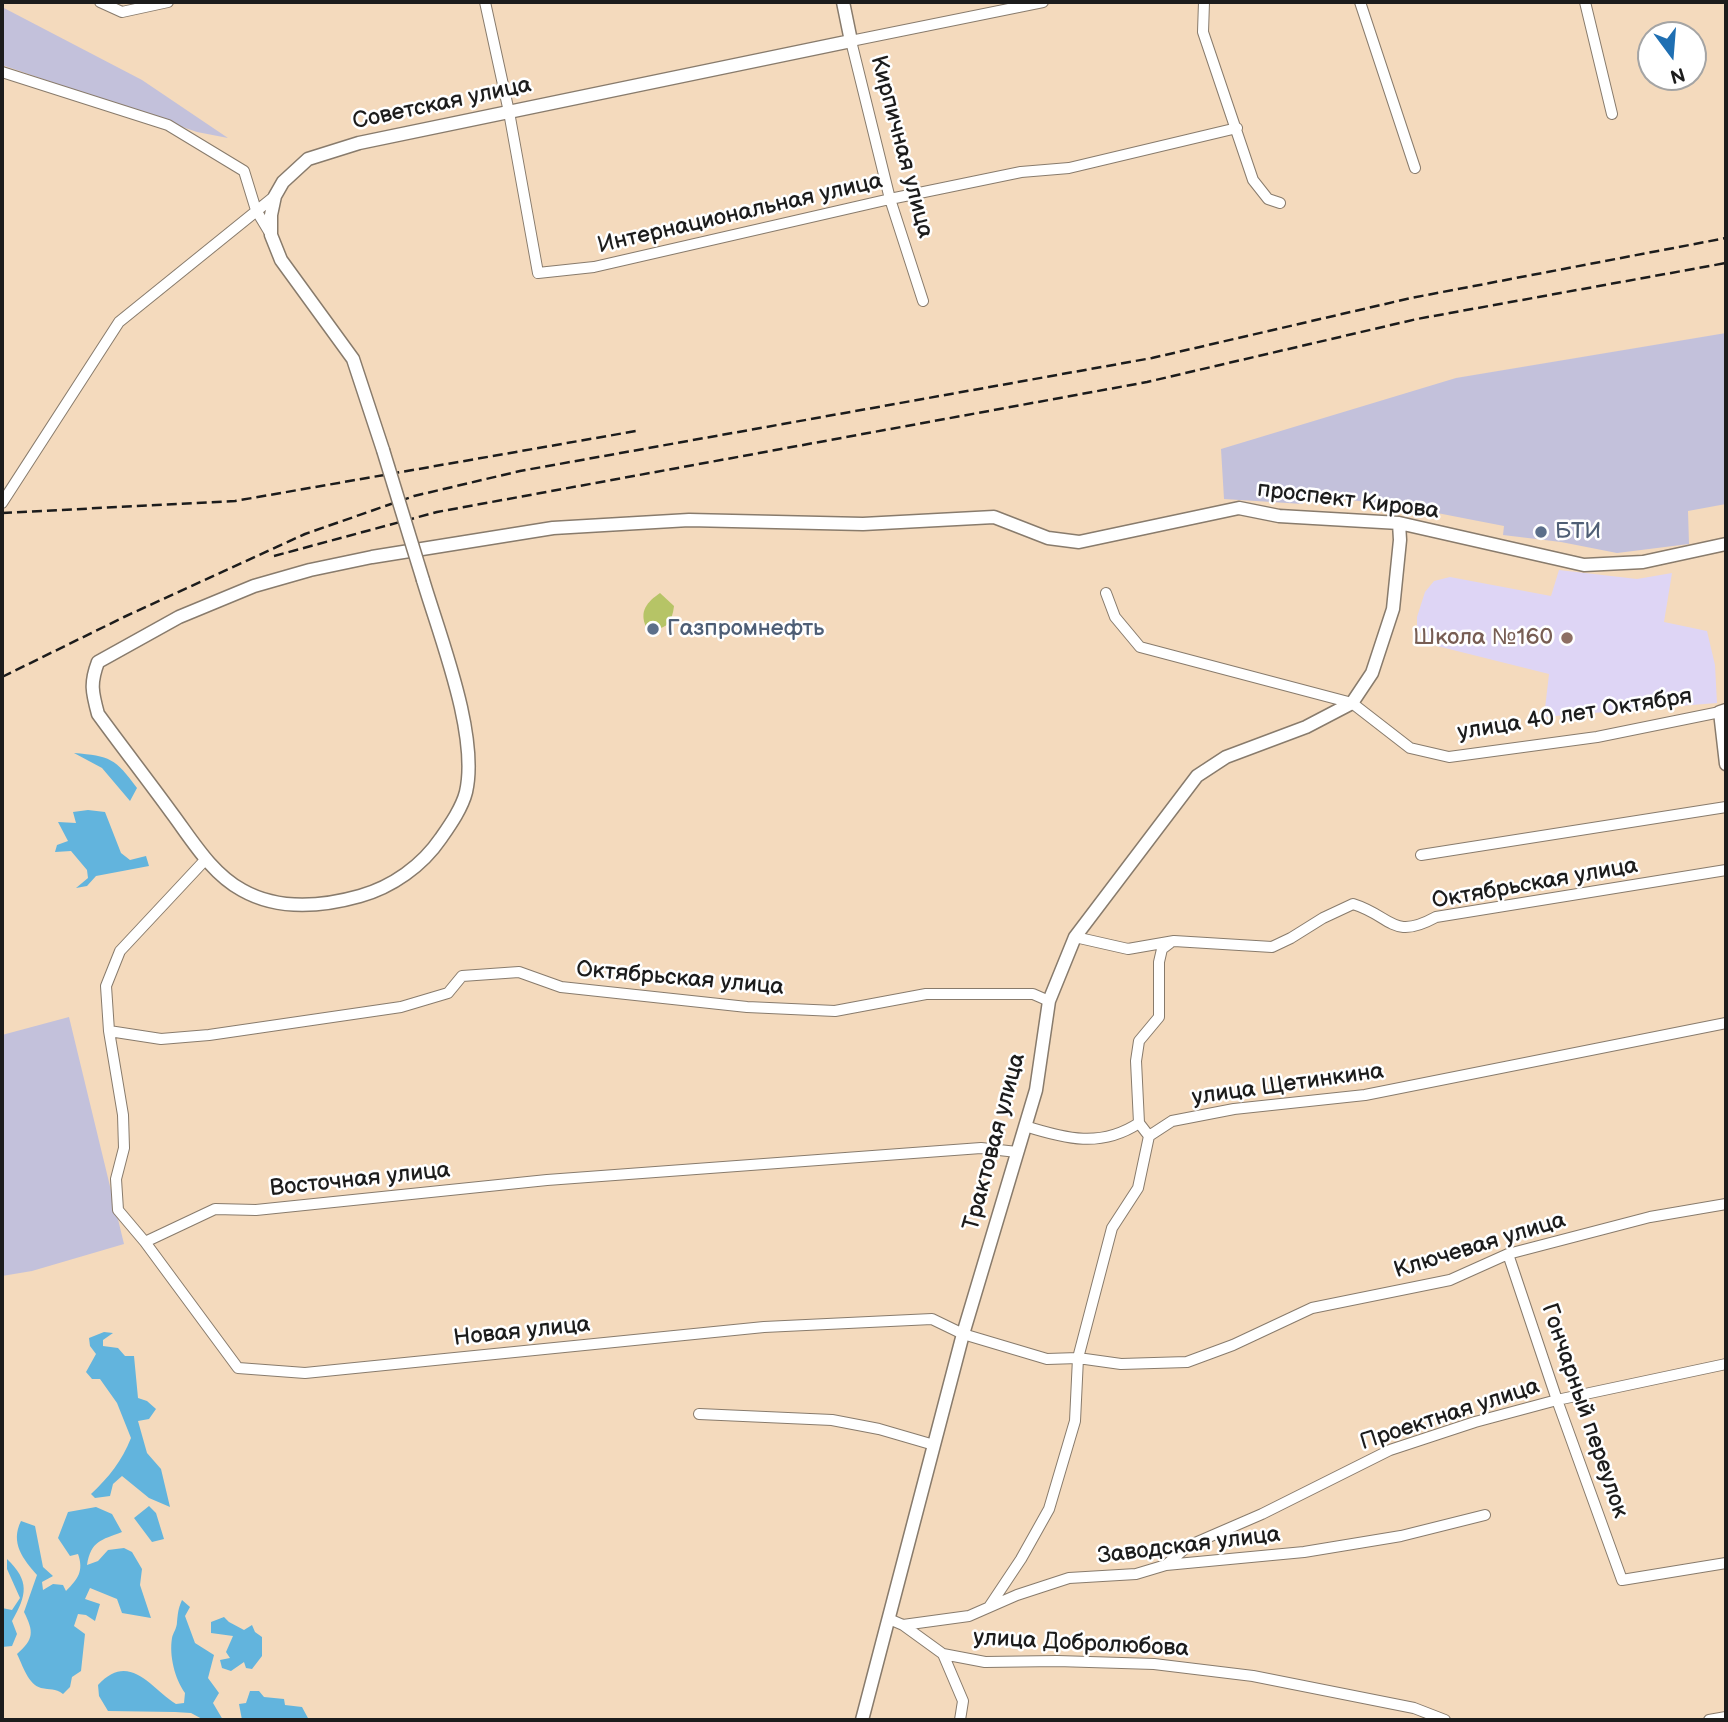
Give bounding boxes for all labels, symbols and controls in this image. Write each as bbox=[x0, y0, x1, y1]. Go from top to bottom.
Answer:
north arrow bbox=[1637, 21, 1707, 91]
street label: Кирпичная улица bbox=[863, 53, 939, 241]
text: N bbox=[1667, 62, 1687, 88]
street label: Советская улица bbox=[350, 72, 534, 136]
street label: Интернациональная улица bbox=[595, 168, 885, 260]
street label: проспект Кирова bbox=[1255, 476, 1441, 526]
place label: БТИ bbox=[1555, 518, 1601, 546]
marker: БТИ bbox=[1533, 524, 1549, 540]
place label: Газпромнефть bbox=[667, 615, 825, 643]
marker: Газпромнефть bbox=[645, 621, 661, 637]
place label: Школа №160 bbox=[1413, 624, 1553, 652]
marker: Школа №160 bbox=[1559, 630, 1575, 646]
street label: улица 40 лет Октября bbox=[1456, 683, 1694, 747]
street label: Октябрьская улица bbox=[1430, 852, 1640, 916]
street label: Октябрьская улица bbox=[575, 956, 785, 1002]
street label: Трактовая улица bbox=[958, 1050, 1032, 1234]
street label: улица Щетинкина bbox=[1190, 1058, 1386, 1112]
street label: Восточная улица bbox=[268, 1157, 452, 1203]
street label: Ключевая улица bbox=[1391, 1207, 1569, 1285]
street label: Гончарный переулок bbox=[1534, 1300, 1634, 1522]
street label: Новая улица bbox=[452, 1311, 592, 1353]
street label: Проектная улица bbox=[1357, 1373, 1543, 1457]
street label: Заводская улица bbox=[1096, 1521, 1282, 1571]
street label: улица Добролюбова bbox=[972, 1625, 1190, 1663]

